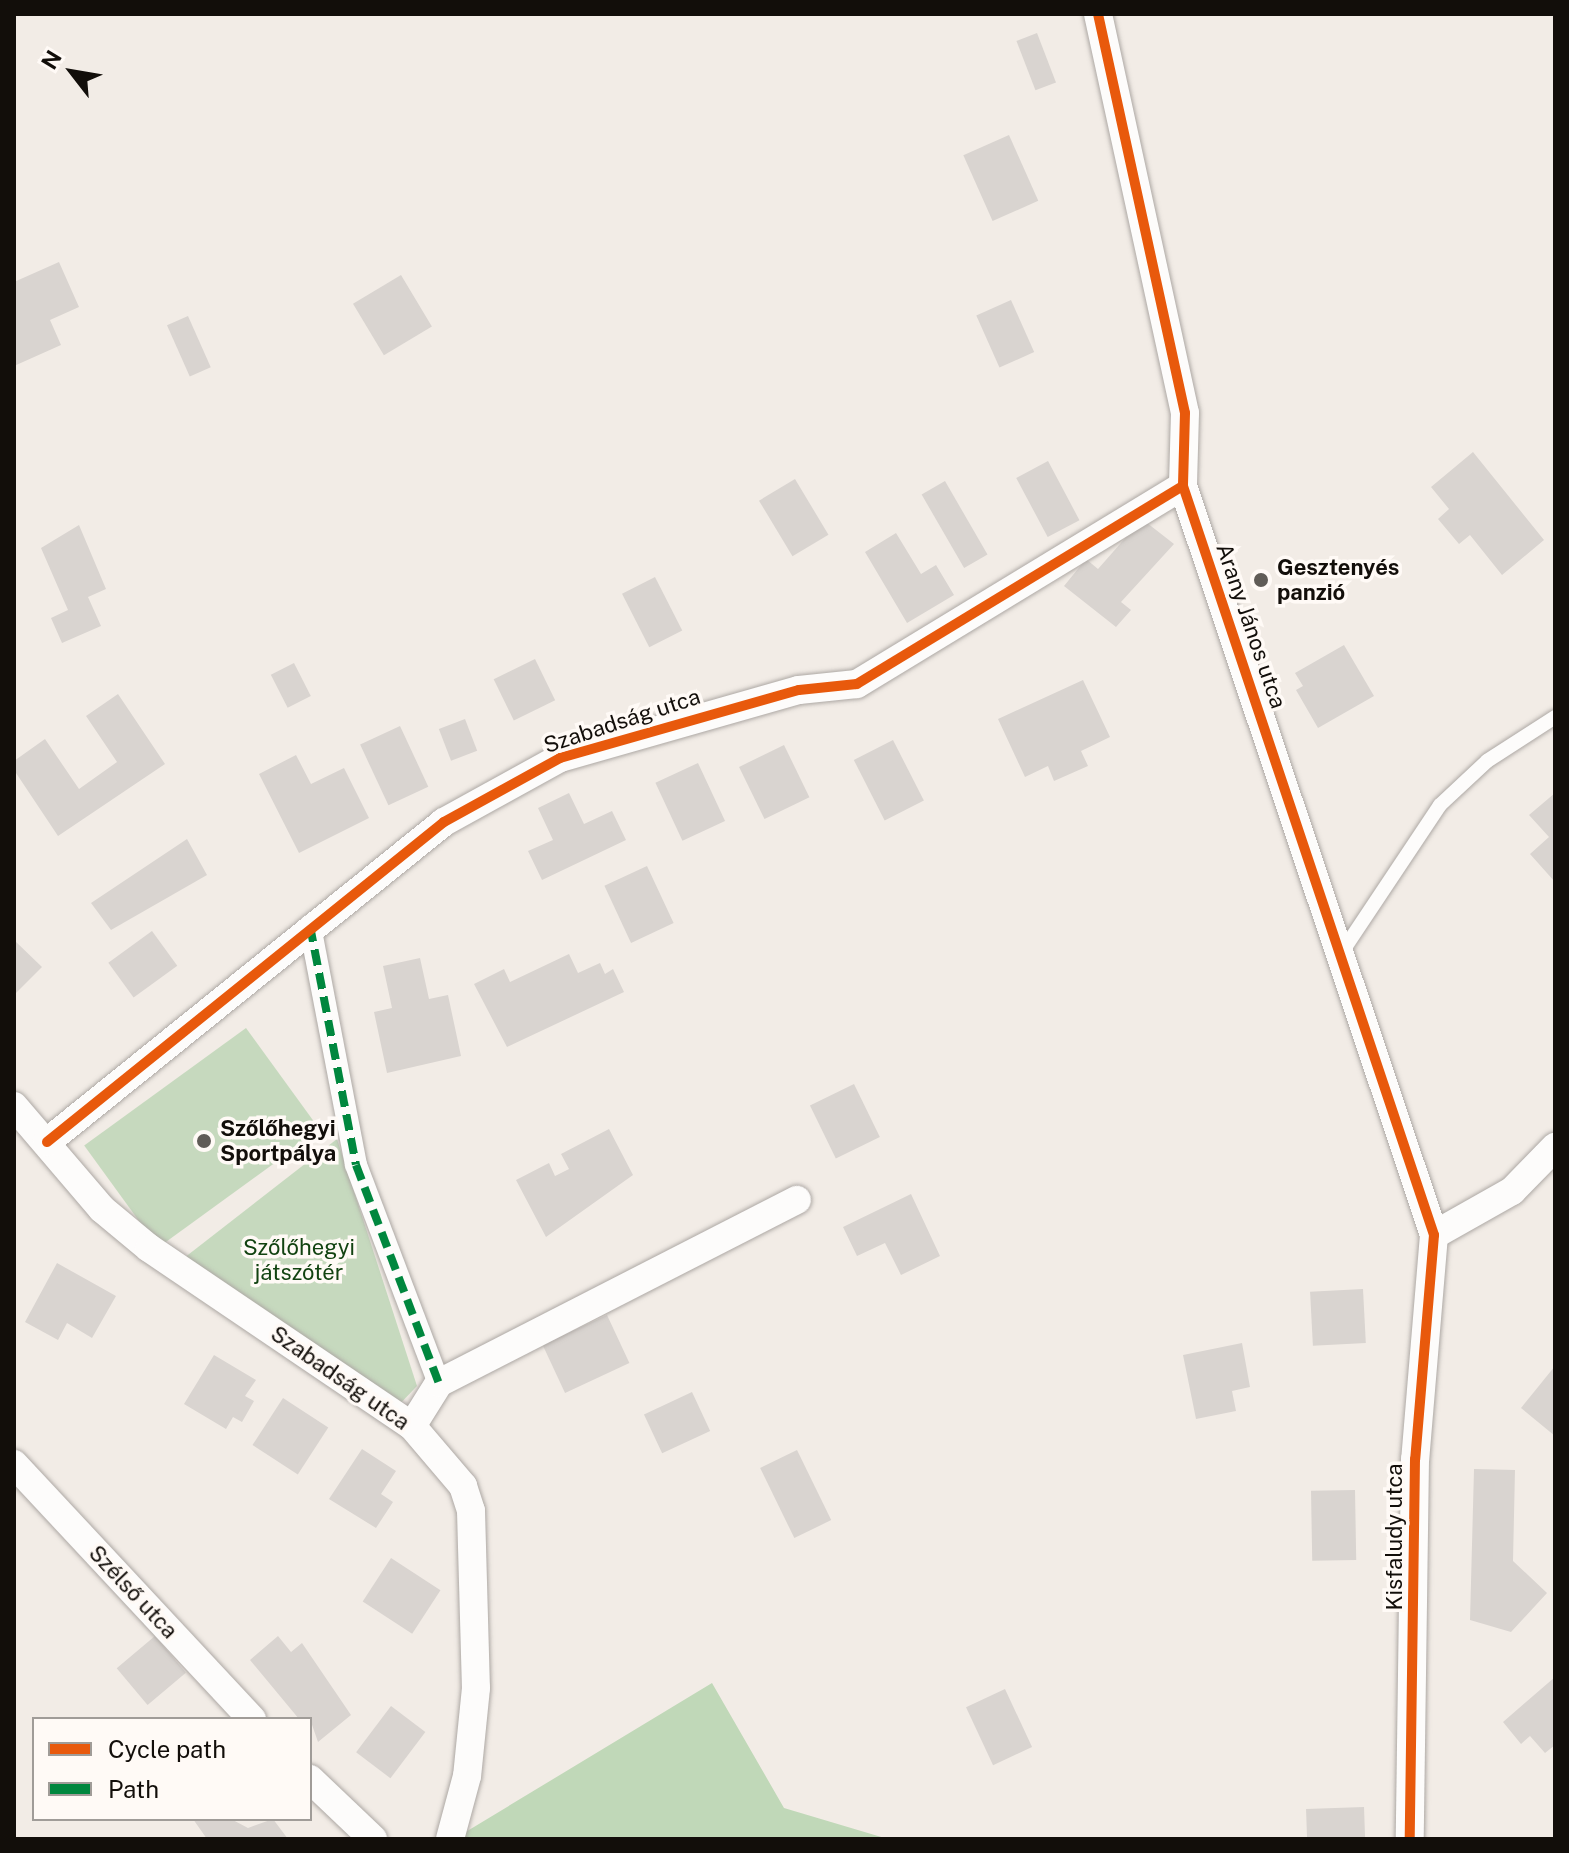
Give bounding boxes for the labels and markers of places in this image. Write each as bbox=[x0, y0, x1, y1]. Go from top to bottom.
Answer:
place label: Gesztenyés panzió bbox=[1277, 554, 1399, 606]
marker: Gesztenyés panzió bbox=[1252, 571, 1270, 589]
place label: Szőlőhegyi Sportpálya bbox=[220, 1115, 336, 1166]
marker: Szőlőhegyi Sportpálya bbox=[195, 1132, 213, 1150]

